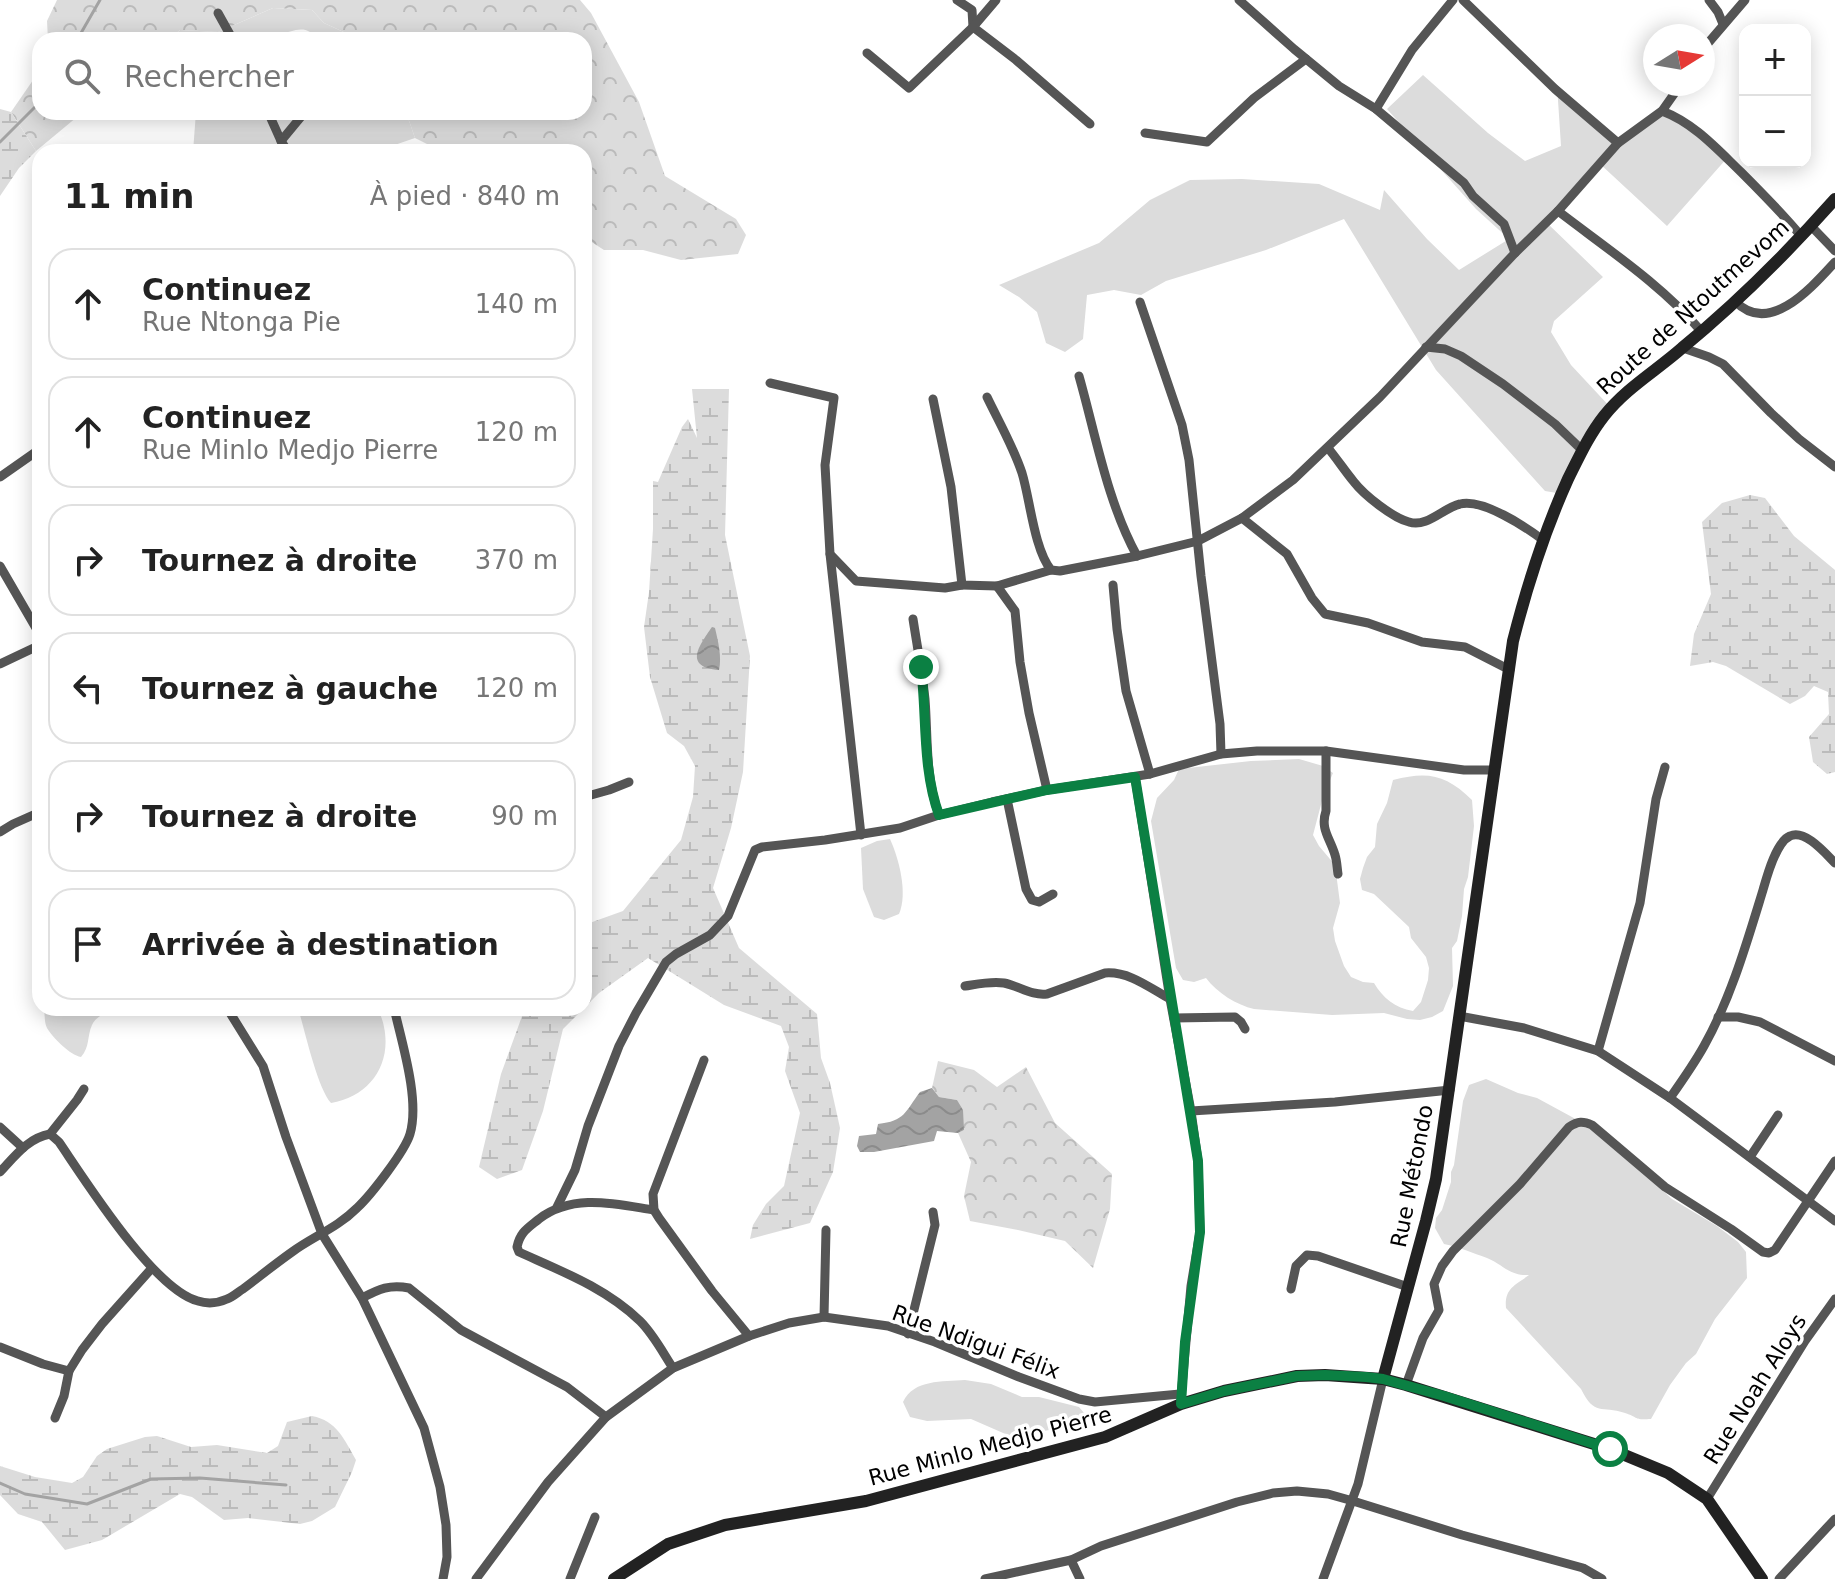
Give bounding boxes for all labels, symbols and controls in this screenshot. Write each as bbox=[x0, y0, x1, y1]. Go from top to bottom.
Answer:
north arrow bbox=[1643, 24, 1715, 96]
map controls bbox=[1739, 24, 1811, 168]
button: + bbox=[1739, 24, 1811, 96]
search box bbox=[32, 32, 592, 120]
icon: search bbox=[60, 54, 104, 98]
text: Rechercher bbox=[124, 59, 294, 94]
button: − bbox=[1739, 96, 1811, 168]
text: 11 min bbox=[64, 176, 194, 216]
text: À pied · 840 m bbox=[370, 181, 560, 211]
street label: Route de Ntoutmevom bbox=[1592, 214, 1794, 400]
text: Continuez bbox=[142, 272, 311, 307]
icon: ahead bbox=[66, 282, 110, 326]
text: 140 m bbox=[475, 289, 558, 319]
text: Rue Ntonga Pie bbox=[142, 307, 341, 337]
text: Continuez bbox=[142, 400, 311, 435]
icon: ahead bbox=[66, 410, 110, 454]
text: 120 m bbox=[475, 417, 558, 447]
text: Rue Minlo Medjo Pierre bbox=[142, 435, 438, 465]
icon: right bbox=[66, 538, 110, 582]
text: Tournez à droite bbox=[142, 543, 417, 578]
text: 370 m bbox=[475, 545, 558, 575]
route end bbox=[903, 649, 939, 685]
icon: left bbox=[66, 666, 110, 710]
text: Tournez à gauche bbox=[142, 671, 438, 706]
text: 120 m bbox=[475, 673, 558, 703]
icon: right bbox=[66, 794, 110, 838]
text: Tournez à droite bbox=[142, 799, 417, 834]
text: 90 m bbox=[491, 801, 558, 831]
icon: arrive bbox=[66, 922, 110, 966]
text: Arrivée à destination bbox=[142, 927, 499, 962]
street label: Rue Métondo bbox=[1386, 1103, 1438, 1249]
street label: Rue Ndigui Félix bbox=[889, 1300, 1063, 1384]
street label: Rue Noah Aloys bbox=[1699, 1309, 1811, 1469]
street label: Rue Minlo Medjo Pierre bbox=[866, 1401, 1114, 1491]
route start bbox=[1592, 1431, 1628, 1467]

